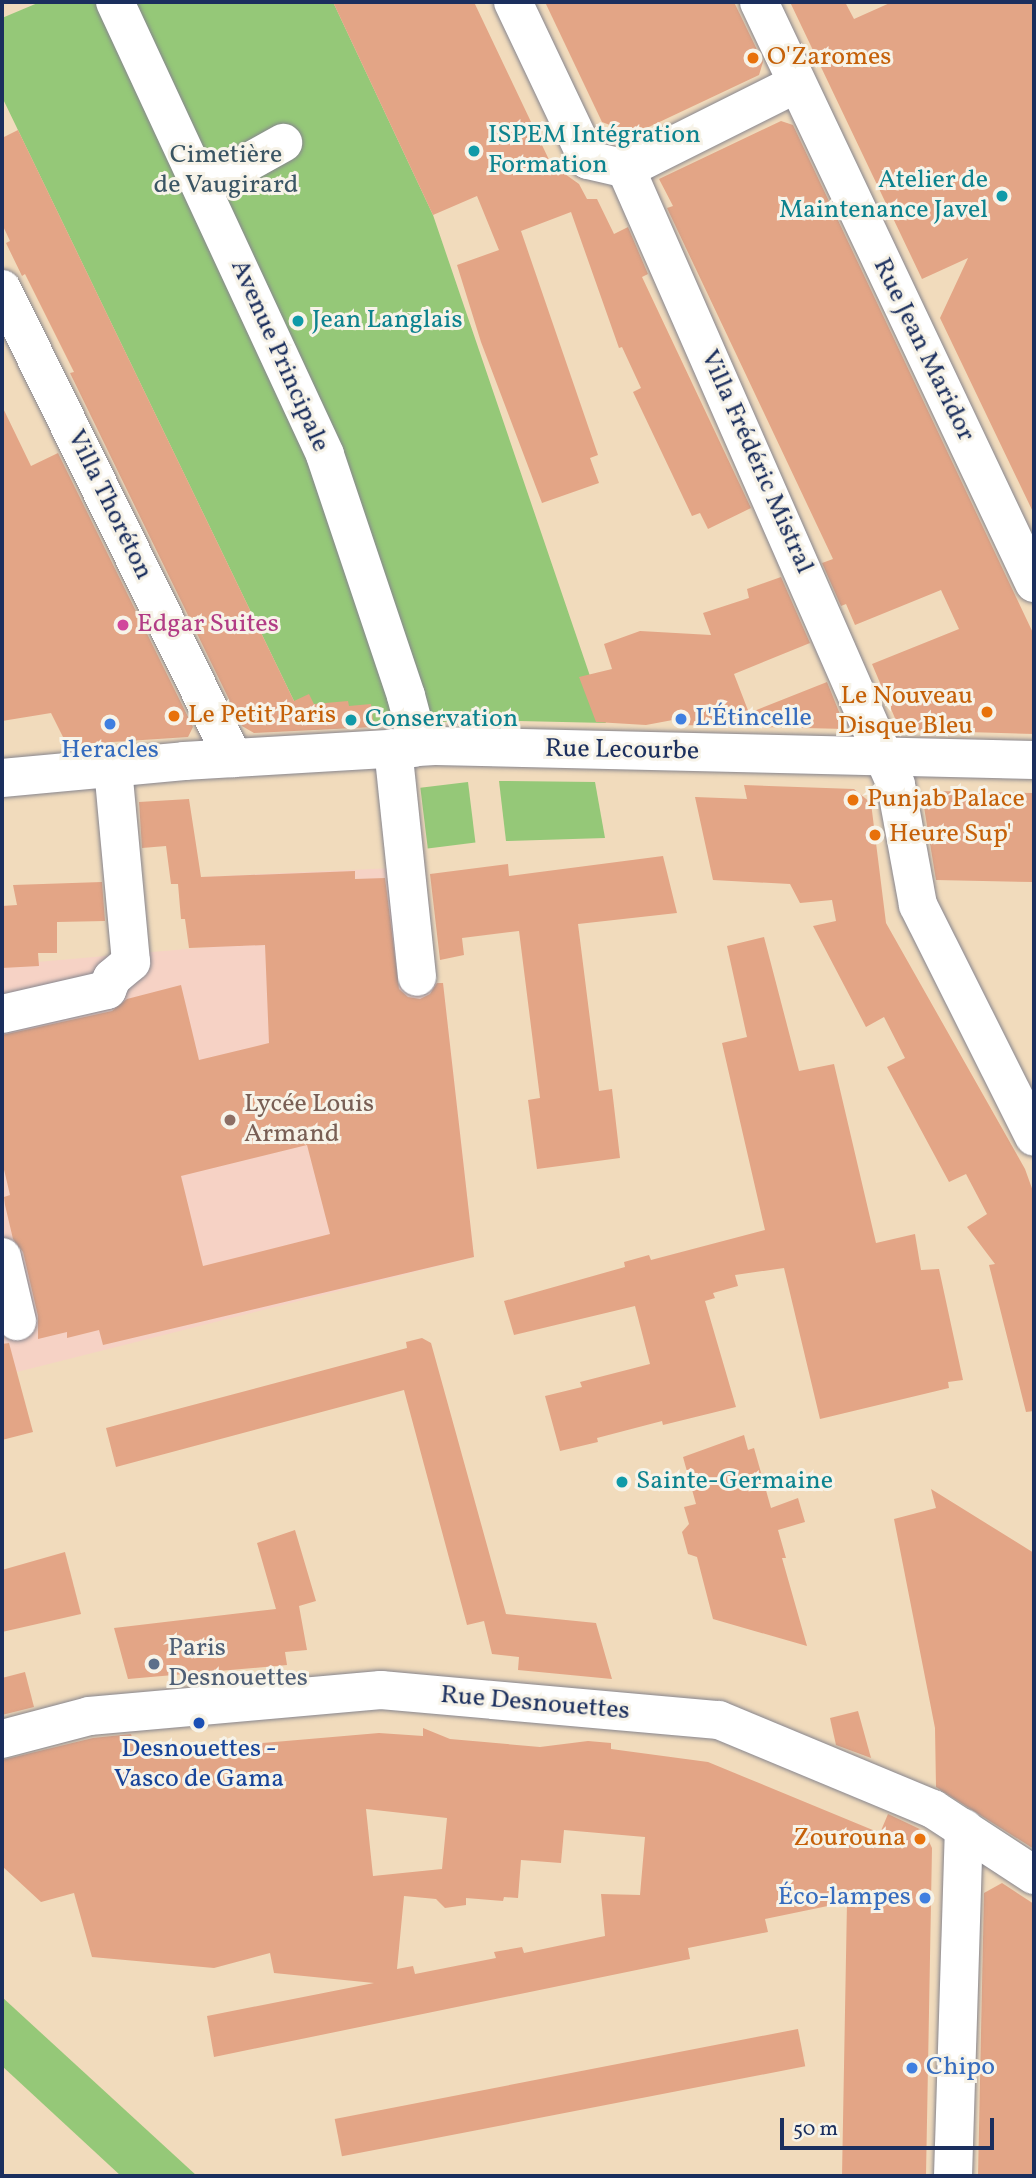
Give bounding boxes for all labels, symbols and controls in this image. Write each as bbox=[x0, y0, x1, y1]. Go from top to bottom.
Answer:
place label: O'Zaromes bbox=[767, 42, 891, 74]
marker: O'Zaromes bbox=[745, 50, 761, 66]
place label: ISPEM Intégration Formation bbox=[488, 120, 701, 182]
park label: Cimetière de Vaugirard bbox=[153, 140, 299, 202]
marker: ISPEM Intégration Formation bbox=[466, 143, 482, 159]
place label: Atelier de Maintenance Javel bbox=[779, 165, 988, 227]
marker: Atelier de Maintenance Javel bbox=[994, 188, 1010, 204]
street label: Rue Jean Maridor bbox=[865, 253, 981, 447]
street label: Avenue Principale bbox=[223, 255, 335, 457]
place label: Jean Langlais bbox=[312, 305, 463, 337]
marker: Jean Langlais bbox=[290, 313, 306, 329]
street label: Villa Frédéric Mistral bbox=[693, 345, 819, 579]
street label: Villa Thoréton bbox=[59, 425, 159, 585]
place label: Edgar Suites bbox=[137, 609, 279, 641]
marker: Edgar Suites bbox=[115, 617, 131, 633]
place label: Le Nouveau Disque Bleu bbox=[838, 681, 973, 742]
place label: Le Petit Paris bbox=[188, 700, 336, 732]
place label: L'Étincelle bbox=[695, 703, 812, 735]
place label: Conservation bbox=[365, 704, 518, 736]
marker: Le Nouveau Disque Bleu bbox=[979, 704, 995, 720]
marker: Le Petit Paris bbox=[166, 708, 182, 724]
marker: L'Étincelle bbox=[673, 711, 689, 727]
marker: Conservation bbox=[343, 712, 359, 728]
marker: Heracles bbox=[102, 716, 118, 732]
street label: Rue Lecourbe bbox=[545, 734, 699, 768]
place label: Heracles bbox=[61, 735, 159, 767]
place label: Punjab Palace bbox=[867, 784, 1025, 816]
marker: Punjab Palace bbox=[845, 792, 861, 808]
place label: Heure Sup' bbox=[889, 819, 1012, 851]
marker: Heure Sup' bbox=[867, 827, 883, 843]
place label: Lycée Louis Armand bbox=[244, 1089, 374, 1150]
marker: Lycée Louis Armand bbox=[222, 1112, 238, 1128]
place label: Sainte-Germaine bbox=[636, 1466, 833, 1498]
marker: Sainte-Germaine bbox=[614, 1474, 630, 1490]
place label: Paris Desnouettes bbox=[168, 1633, 308, 1694]
marker: Paris Desnouettes bbox=[146, 1656, 162, 1672]
street label: Rue Desnouettes bbox=[439, 1680, 631, 1728]
marker: Desnouettes - Vasco de Gama bbox=[191, 1715, 207, 1731]
place label: Desnouettes - Vasco de Gama bbox=[114, 1734, 284, 1796]
place label: Zourouna bbox=[793, 1823, 906, 1855]
marker: Zourouna bbox=[912, 1831, 928, 1847]
place label: Éco-lampes bbox=[778, 1882, 911, 1914]
marker: Éco-lampes bbox=[917, 1890, 933, 1906]
place label: Chipo bbox=[926, 2052, 995, 2084]
marker: Chipo bbox=[904, 2060, 920, 2076]
scale bar bbox=[784, 2104, 998, 2148]
text: 50 m bbox=[793, 2115, 838, 2144]

